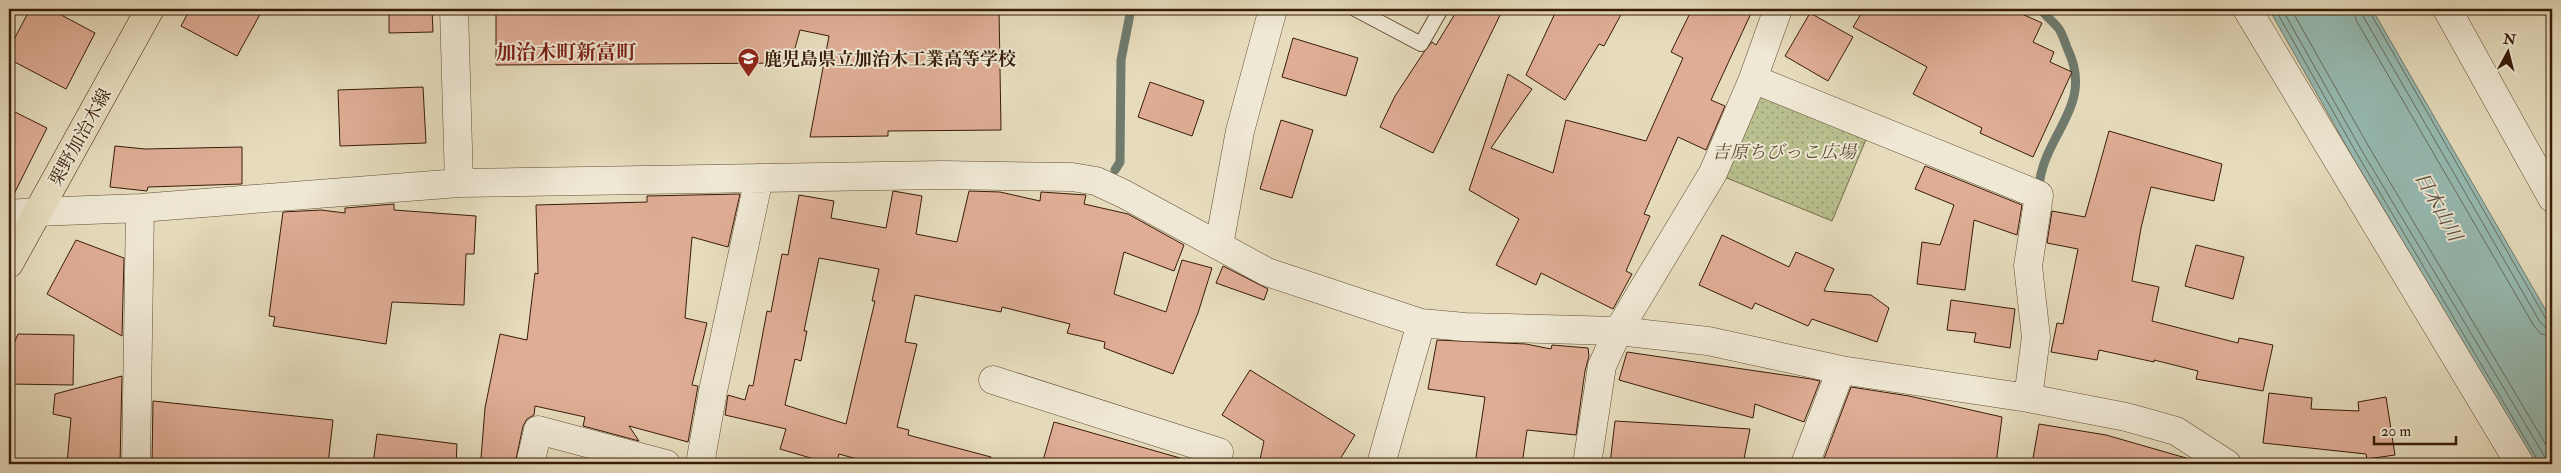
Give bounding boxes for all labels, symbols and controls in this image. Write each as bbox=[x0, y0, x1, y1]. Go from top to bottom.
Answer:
north arrow bbox=[2484, 28, 2534, 78]
text: N bbox=[2501, 30, 2517, 49]
district label: 加治木町新富町 bbox=[496, 40, 637, 65]
school or university icon: 鹿児島県立加治木工業高等学校 bbox=[736, 47, 760, 78]
place label: 鹿児島県立加治木工業高等学校 bbox=[764, 48, 1016, 71]
street label: 栗野加治木線 bbox=[44, 84, 117, 190]
park label: 吉原ちびっこ広場 bbox=[1712, 141, 1858, 164]
water label: 日木山川 bbox=[2409, 167, 2468, 247]
scale bar bbox=[2374, 413, 2456, 445]
text: 20 m bbox=[2381, 422, 2411, 441]

